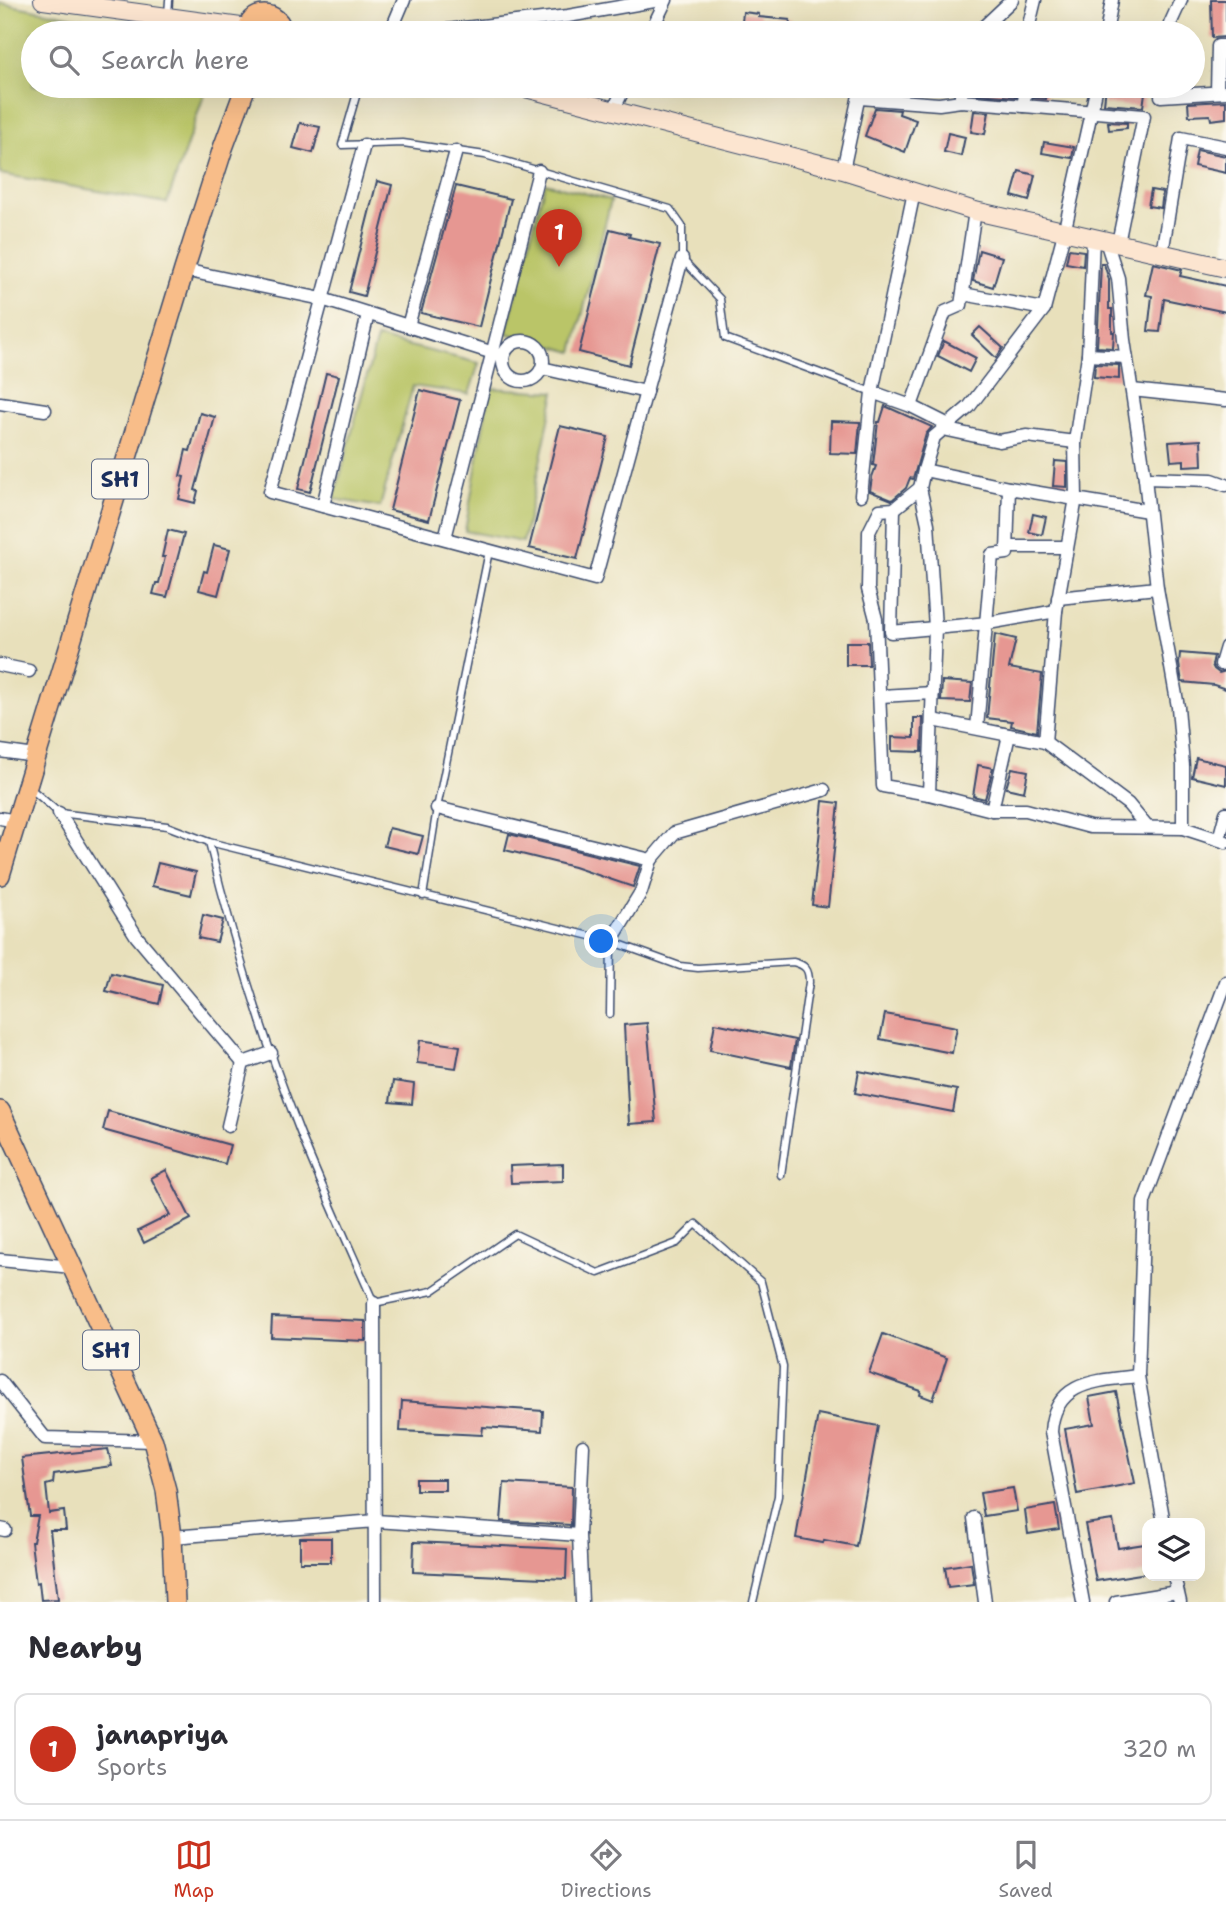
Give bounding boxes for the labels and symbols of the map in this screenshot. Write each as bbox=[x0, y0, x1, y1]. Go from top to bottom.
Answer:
pin: 1 bbox=[536, 209, 582, 267]
road number: SH1 bbox=[92, 460, 148, 499]
your location bbox=[584, 924, 618, 958]
road number: SH1 bbox=[83, 1330, 139, 1370]

